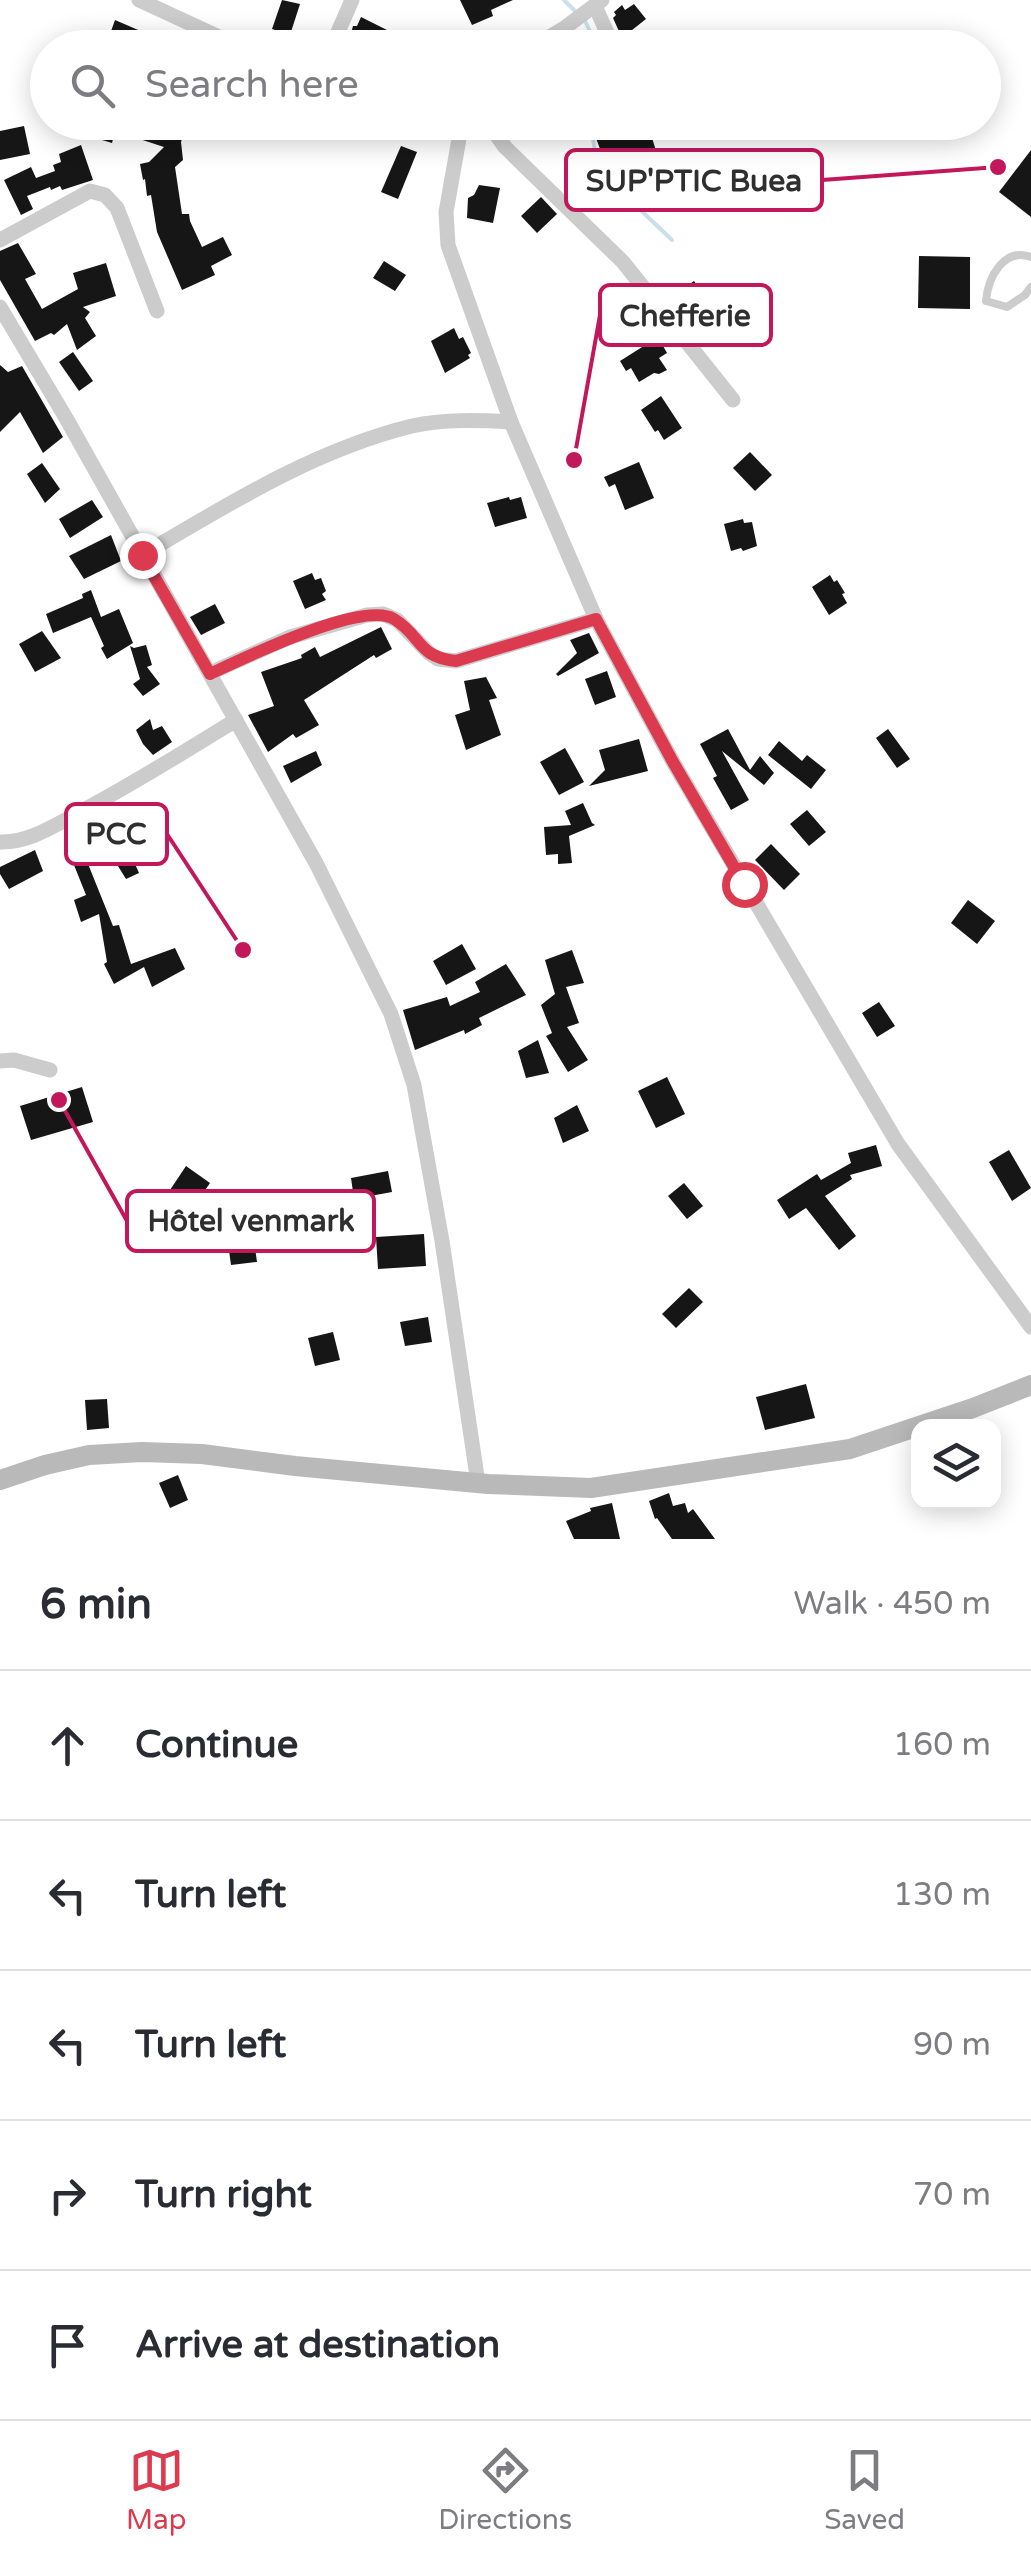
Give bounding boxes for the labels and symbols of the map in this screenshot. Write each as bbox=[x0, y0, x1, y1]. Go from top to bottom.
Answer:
callout: SUP'PTIC Buea bbox=[566, 150, 822, 210]
text: SUP'PTIC Buea bbox=[586, 163, 802, 200]
callout: Chefferie bbox=[600, 285, 771, 345]
text: Chefferie bbox=[619, 298, 751, 335]
route end bbox=[120, 533, 166, 579]
callout: PCC bbox=[66, 804, 167, 864]
text: PCC bbox=[85, 816, 147, 853]
route start bbox=[722, 862, 768, 908]
callout: Hôtel venmark bbox=[127, 1191, 374, 1251]
text: Hôtel venmark bbox=[147, 1203, 355, 1240]

